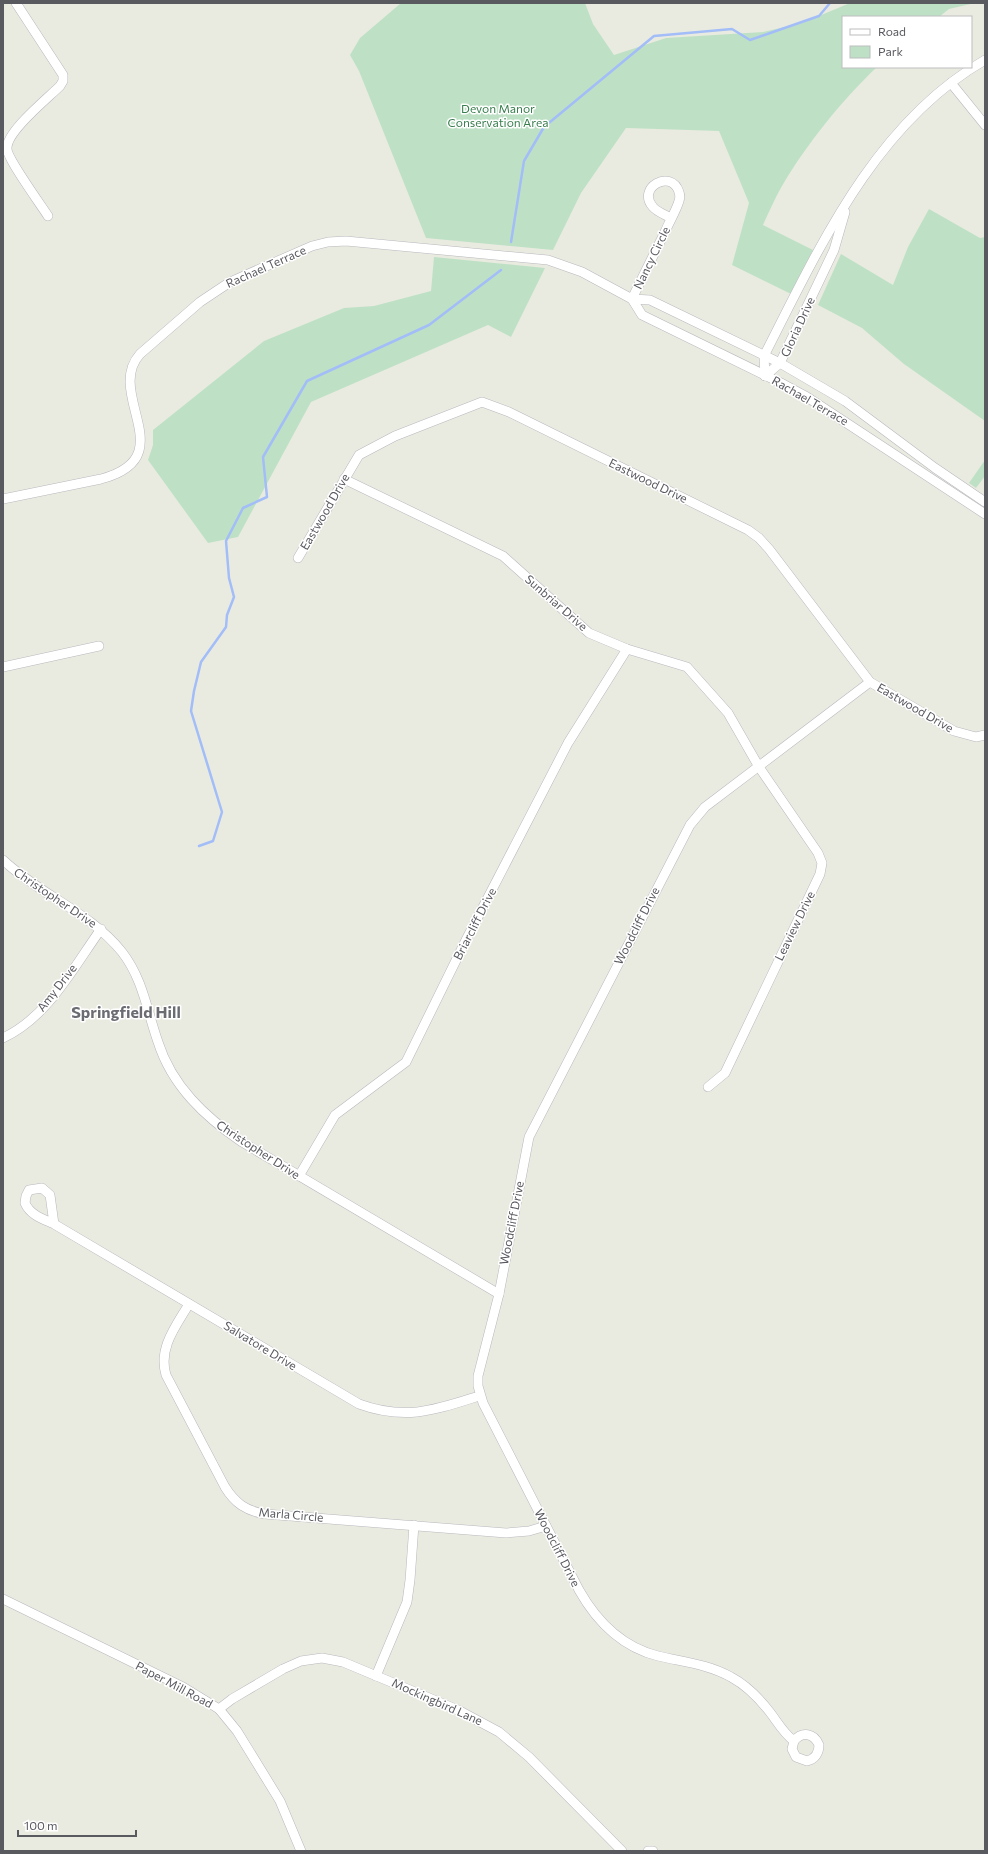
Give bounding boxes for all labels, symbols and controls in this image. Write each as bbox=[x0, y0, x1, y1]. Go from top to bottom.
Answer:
legend bbox=[842, 16, 972, 68]
text: Road bbox=[878, 24, 906, 38]
text: Park bbox=[878, 44, 904, 58]
park label: Devon Manor Conservation Area bbox=[448, 101, 548, 129]
street label: Nancy Circle bbox=[630, 224, 672, 291]
street label: Rachael Terrace bbox=[223, 242, 308, 290]
street label: Gloria Drive bbox=[777, 294, 817, 359]
street label: Rachael Terrace bbox=[770, 373, 851, 428]
street label: Eastwood Drive bbox=[607, 455, 690, 505]
street label: Eastwood Drive bbox=[297, 471, 352, 552]
street label: Sunbriar Drive bbox=[523, 571, 591, 633]
street label: Eastwood Drive bbox=[875, 680, 956, 735]
street label: Christopher Drive bbox=[12, 864, 100, 930]
street label: Woodcliff Drive bbox=[611, 884, 662, 967]
street label: Briarcliff Drive bbox=[450, 885, 498, 962]
street label: Leaview Drive bbox=[771, 888, 817, 963]
street label: Amy Drive bbox=[33, 961, 79, 1014]
district label: Springfield Hill bbox=[71, 1002, 181, 1021]
street label: Christopher Drive bbox=[214, 1117, 303, 1181]
street label: Woodcliff Drive bbox=[496, 1180, 526, 1266]
street label: Salvatore Drive bbox=[221, 1318, 300, 1372]
street label: Marla Circle bbox=[258, 1504, 324, 1524]
street label: Woodcliff Drive bbox=[532, 1506, 583, 1589]
street label: Paper Mill Road bbox=[134, 1658, 215, 1710]
street label: Mockingbird Lane bbox=[390, 1675, 485, 1727]
scale bar bbox=[18, 1812, 136, 1838]
text: 100 m bbox=[24, 1818, 58, 1832]

